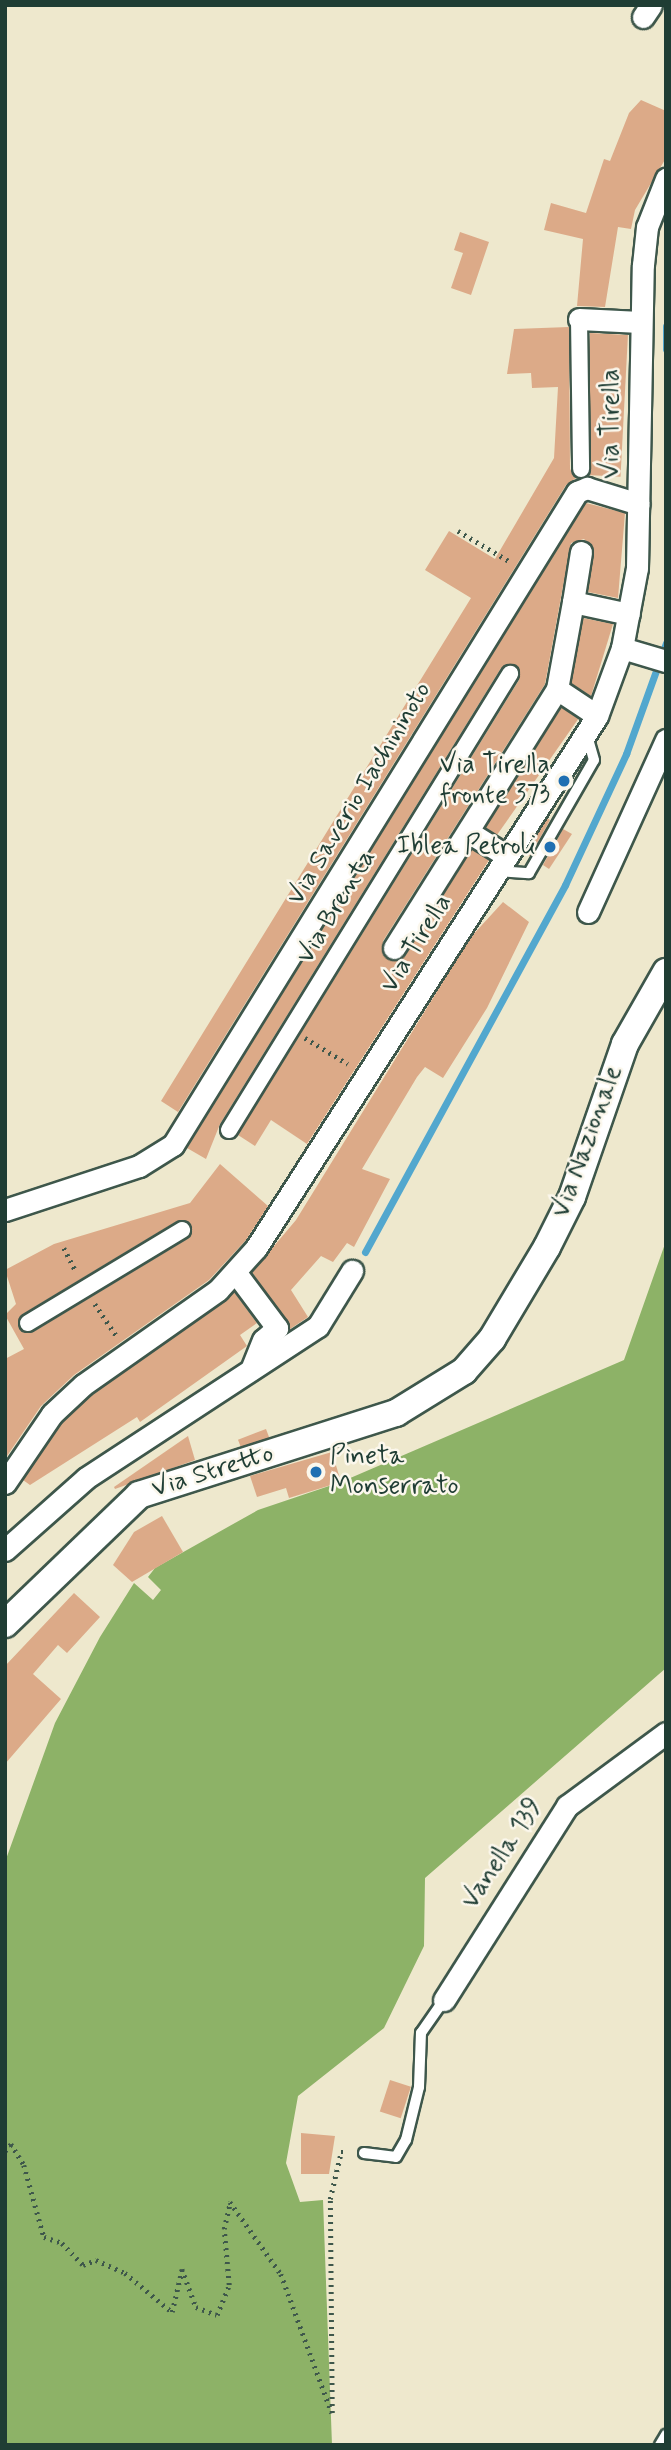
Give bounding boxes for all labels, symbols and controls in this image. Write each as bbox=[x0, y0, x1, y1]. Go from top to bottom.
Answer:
street label: Via Tirella bbox=[596, 369, 628, 479]
street label: Via Saverio Iachininoto bbox=[282, 678, 438, 910]
place label: Via Tirella fronte 373 bbox=[440, 750, 550, 812]
marker: Via Tirella fronte 373 bbox=[556, 773, 572, 789]
place label: Iblea Petroli bbox=[397, 831, 536, 863]
marker: Iblea Petroli bbox=[542, 839, 558, 855]
street label: Via Brenta bbox=[291, 844, 383, 970]
street label: Via Tirella bbox=[375, 889, 459, 999]
street label: Via Nazionale bbox=[547, 1063, 629, 1221]
street label: Via Stretto bbox=[148, 1439, 278, 1505]
place label: Pineta Monserrato bbox=[330, 1441, 459, 1502]
marker: Pineta Monserrato bbox=[308, 1464, 324, 1480]
street label: Vanella 139 bbox=[456, 1793, 550, 1915]

